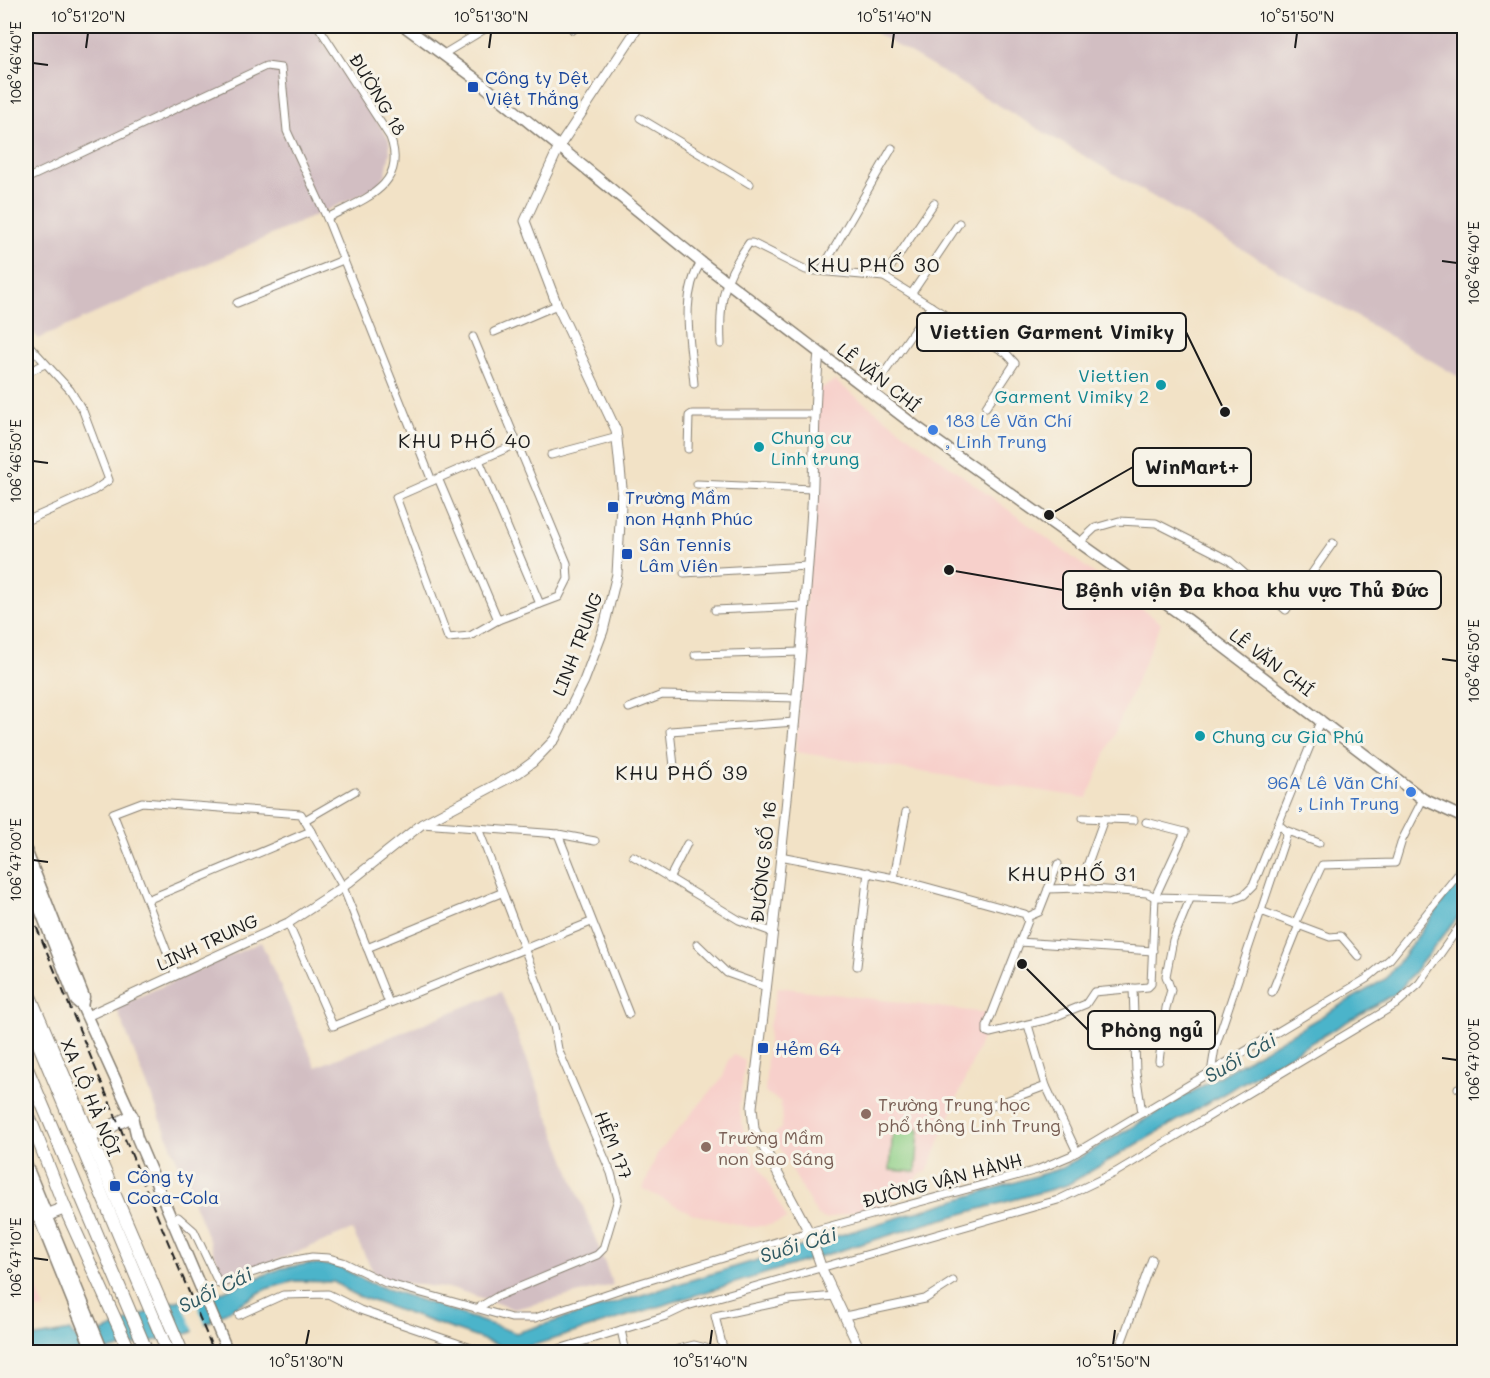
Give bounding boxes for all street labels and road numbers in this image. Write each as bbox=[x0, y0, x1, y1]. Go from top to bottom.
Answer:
street label: ĐƯỜNG 18 bbox=[344, 48, 412, 140]
street label: LÊ VĂN CHÍ bbox=[832, 337, 926, 417]
street label: LINH TRUNG bbox=[546, 589, 608, 699]
street label: LÊ VĂN CHÍ bbox=[1225, 622, 1319, 702]
street label: ĐƯỜNG SỐ 16 bbox=[745, 800, 781, 924]
street label: LINH TRUNG bbox=[152, 908, 262, 976]
street label: XA LỘ HÀ NỘI bbox=[55, 1034, 127, 1160]
street label: HẺM 177 bbox=[590, 1107, 638, 1183]
street label: ĐƯỜNG VẬN HÀNH bbox=[859, 1147, 1025, 1213]

